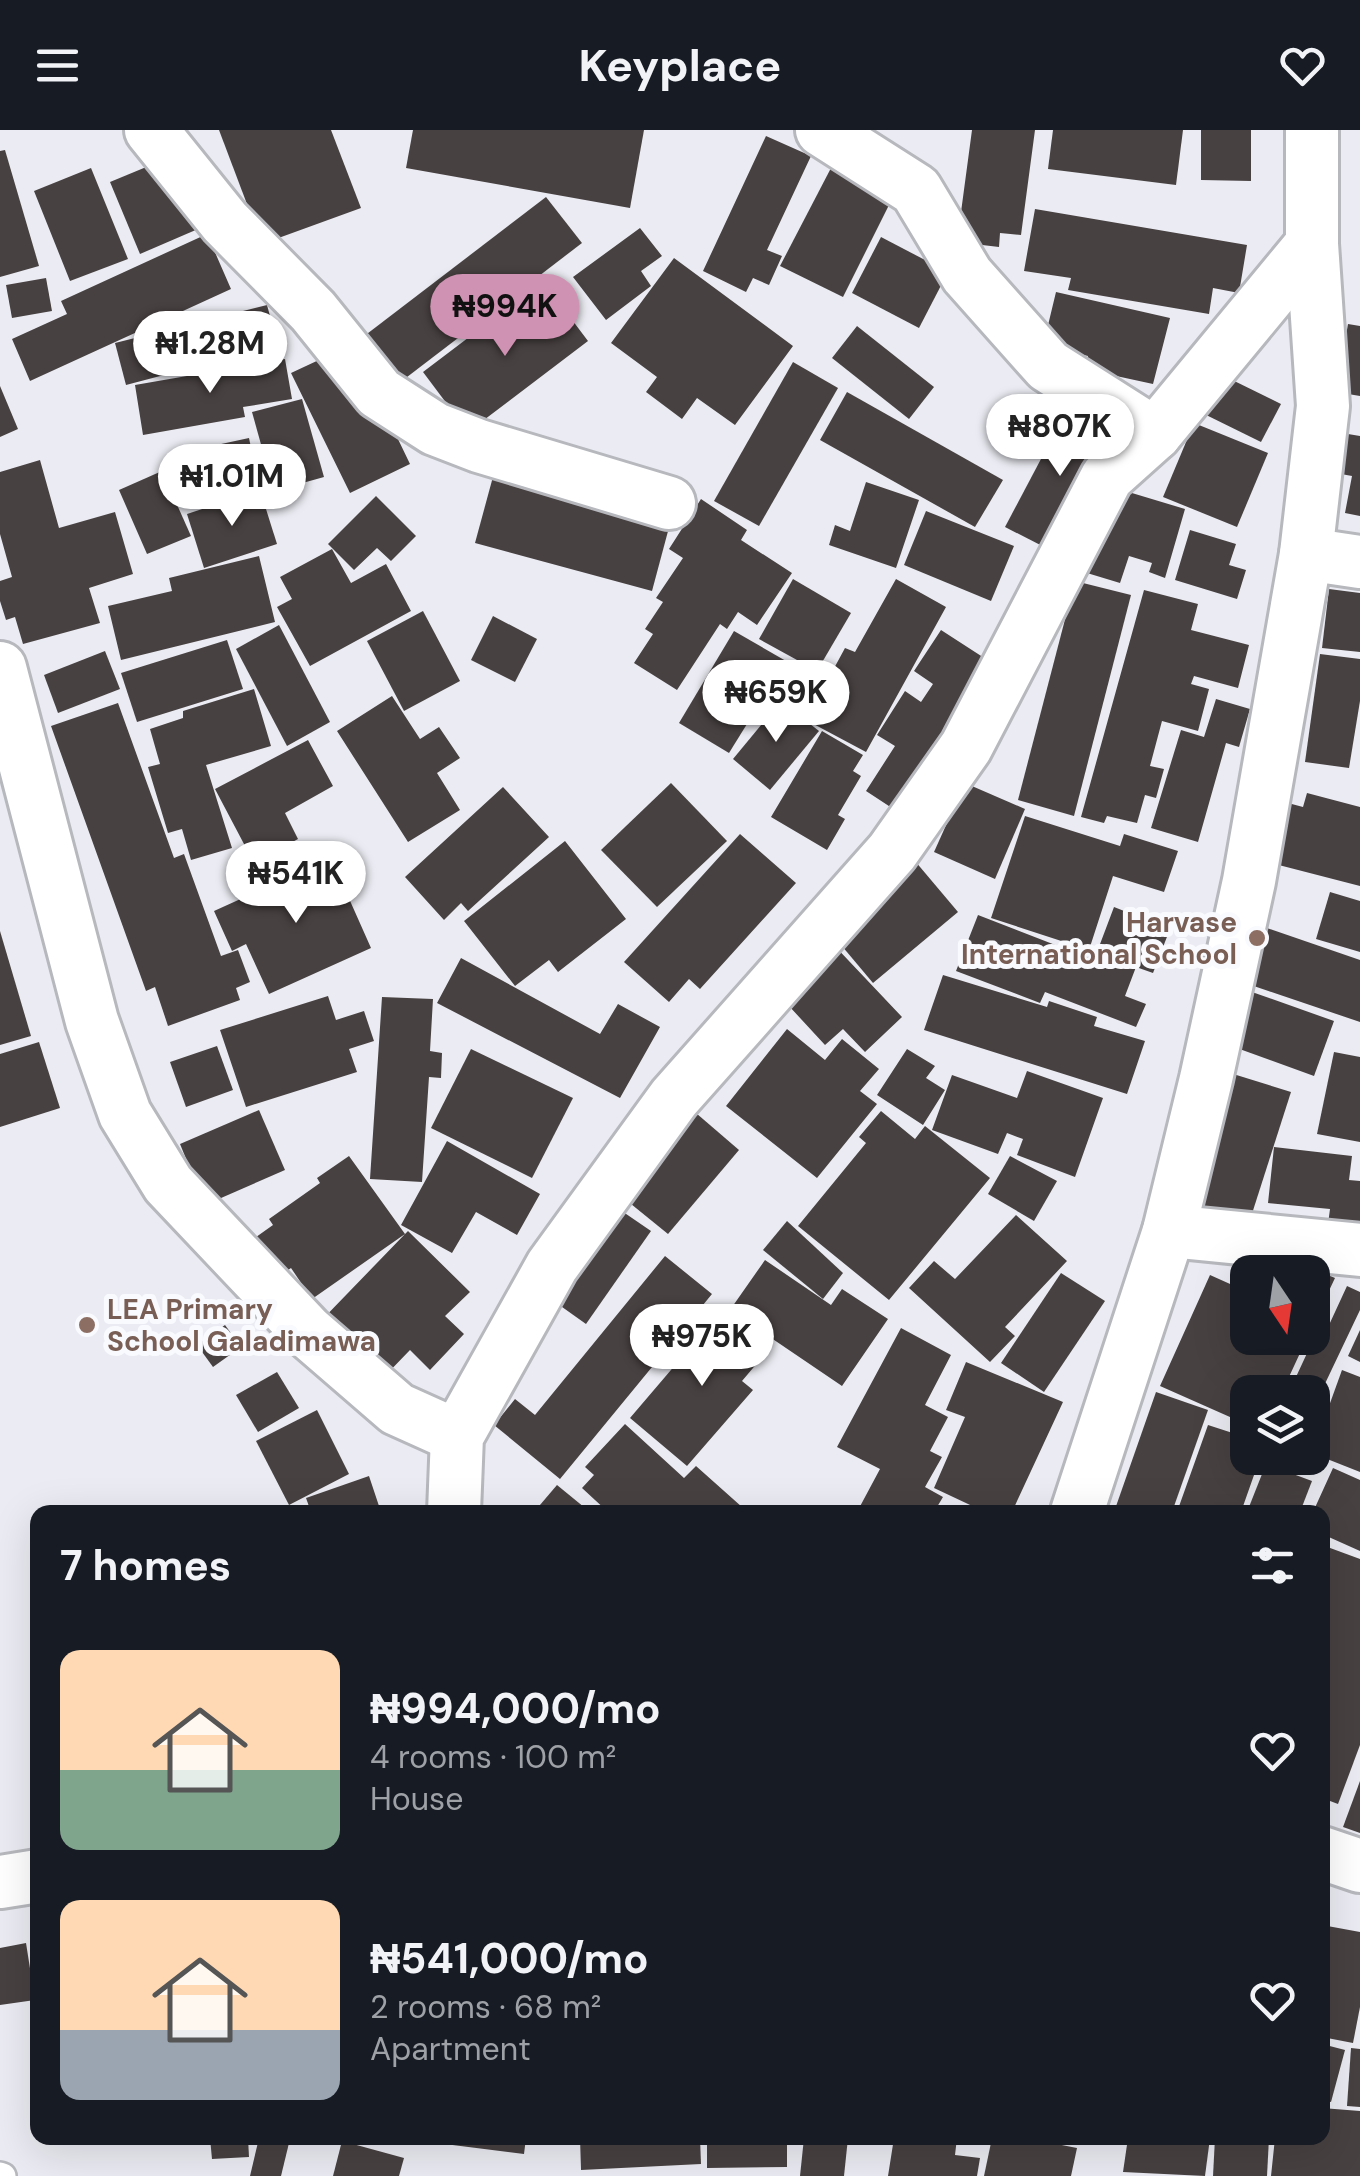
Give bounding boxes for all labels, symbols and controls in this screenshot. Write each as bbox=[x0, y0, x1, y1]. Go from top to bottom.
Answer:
text: Keyplace bbox=[579, 36, 781, 95]
icon: menu bbox=[30, 38, 85, 93]
icon: heart bbox=[1275, 38, 1330, 93]
pin: ₦994K bbox=[435, 274, 575, 359]
text: ₦994K bbox=[452, 285, 558, 327]
pin: ₦1.28M bbox=[129, 311, 291, 396]
text: ₦1.28M bbox=[155, 322, 265, 364]
pin: ₦807K bbox=[990, 394, 1130, 479]
text: ₦807K bbox=[1008, 405, 1112, 447]
pin: ₦1.01M bbox=[151, 444, 313, 529]
text: ₦1.01M bbox=[180, 455, 284, 497]
pin: ₦659K bbox=[706, 660, 846, 745]
text: ₦659K bbox=[724, 671, 828, 713]
pin: ₦541K bbox=[226, 841, 366, 926]
text: ₦541K bbox=[248, 852, 344, 894]
place label: Harvase International School bbox=[961, 904, 1237, 973]
marker: Harvase International School bbox=[1246, 927, 1268, 949]
north arrow bbox=[1230, 1255, 1330, 1355]
map controls bbox=[1230, 1255, 1330, 1475]
place label: LEA Primary School Galadimawa bbox=[107, 1291, 376, 1360]
pin: ₦975K bbox=[632, 1304, 772, 1389]
marker: LEA Primary School Galadimawa bbox=[76, 1314, 98, 1336]
text: ₦975K bbox=[652, 1315, 752, 1357]
button: layers bbox=[1230, 1375, 1330, 1475]
text: 7 homes bbox=[60, 1538, 231, 1593]
icon: filters bbox=[1245, 1538, 1300, 1593]
text: ₦994,000/mo bbox=[370, 1681, 661, 1736]
icon: home bbox=[140, 1690, 260, 1810]
icon: heart bbox=[1245, 1723, 1300, 1778]
text: 4 rooms · 100 m² bbox=[370, 1736, 616, 1778]
text: House bbox=[370, 1778, 463, 1820]
text: ₦541,000/mo bbox=[370, 1931, 649, 1986]
icon: home bbox=[140, 1940, 260, 2060]
icon: heart bbox=[1245, 1973, 1300, 2028]
text: 2 rooms · 68 m² bbox=[370, 1986, 601, 2028]
text: Apartment bbox=[370, 2028, 531, 2070]

